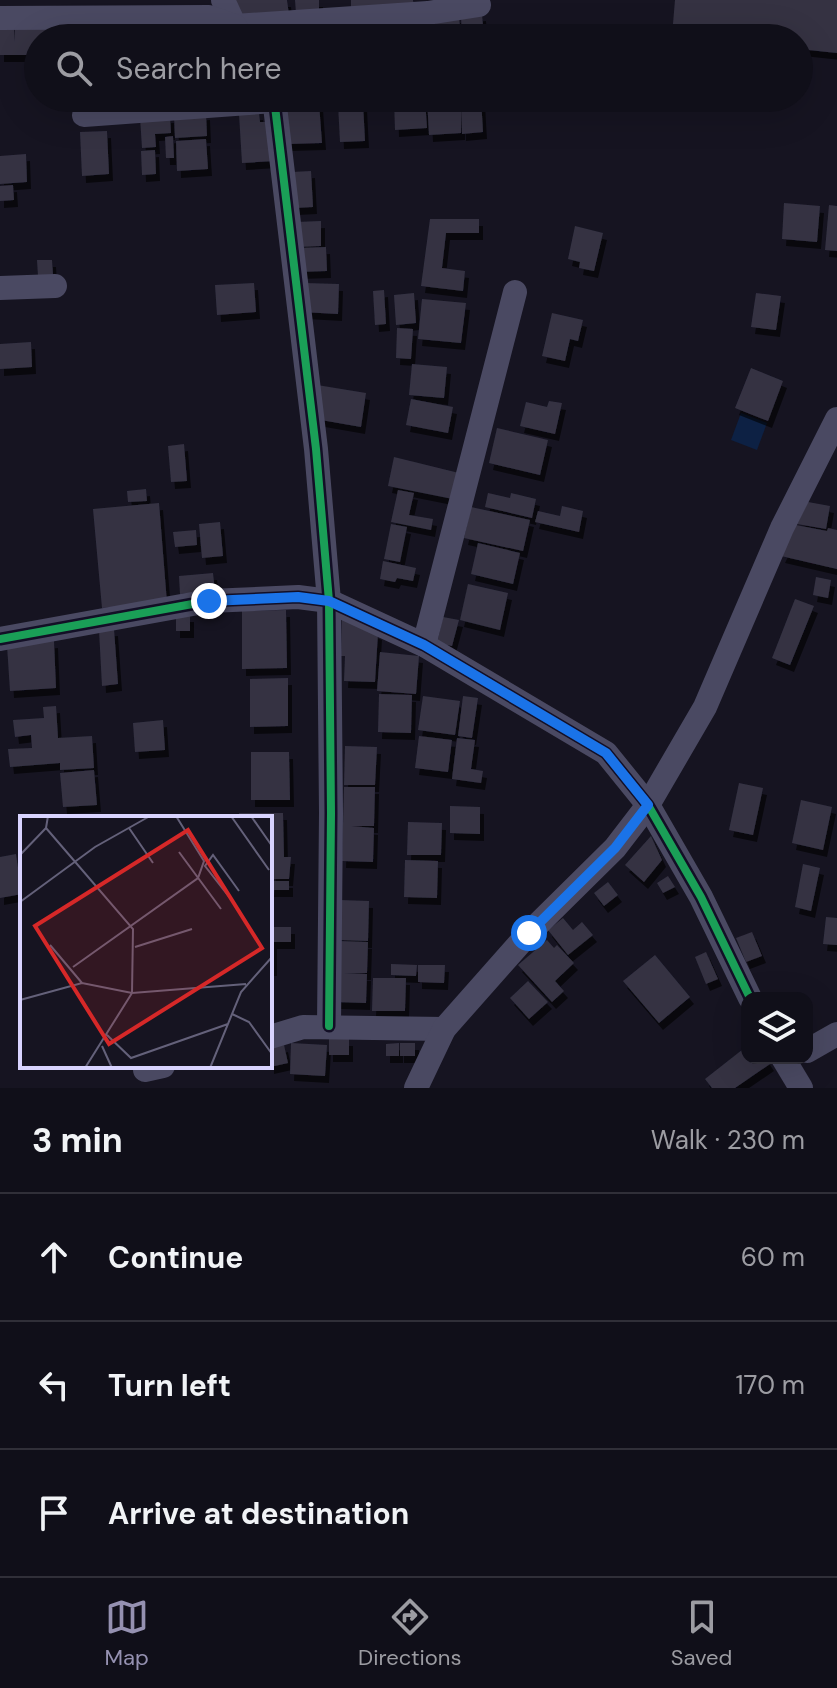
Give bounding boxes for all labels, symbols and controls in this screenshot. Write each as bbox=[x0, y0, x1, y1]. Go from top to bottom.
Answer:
search box bbox=[24, 24, 813, 112]
icon: search bbox=[52, 46, 96, 90]
text: Search here bbox=[116, 49, 282, 88]
route end bbox=[191, 583, 227, 619]
inset map bbox=[20, 816, 272, 1068]
route start bbox=[511, 915, 547, 951]
map controls bbox=[741, 992, 813, 1064]
button: layers bbox=[741, 992, 813, 1064]
text: 3 min bbox=[32, 1118, 123, 1163]
text: Walk · 230 m bbox=[651, 1123, 805, 1157]
icon: ahead bbox=[32, 1235, 76, 1279]
text: Continue bbox=[108, 1238, 243, 1277]
text: 60 m bbox=[741, 1240, 805, 1274]
icon: left bbox=[32, 1363, 76, 1407]
text: Turn left bbox=[108, 1366, 231, 1405]
text: 170 m bbox=[736, 1368, 805, 1402]
icon: arrive bbox=[32, 1491, 76, 1535]
text: Arrive at destination bbox=[108, 1494, 409, 1533]
tab: Map bbox=[105, 1595, 149, 1672]
tab: Directions bbox=[358, 1595, 462, 1672]
tab: Saved bbox=[671, 1595, 732, 1672]

